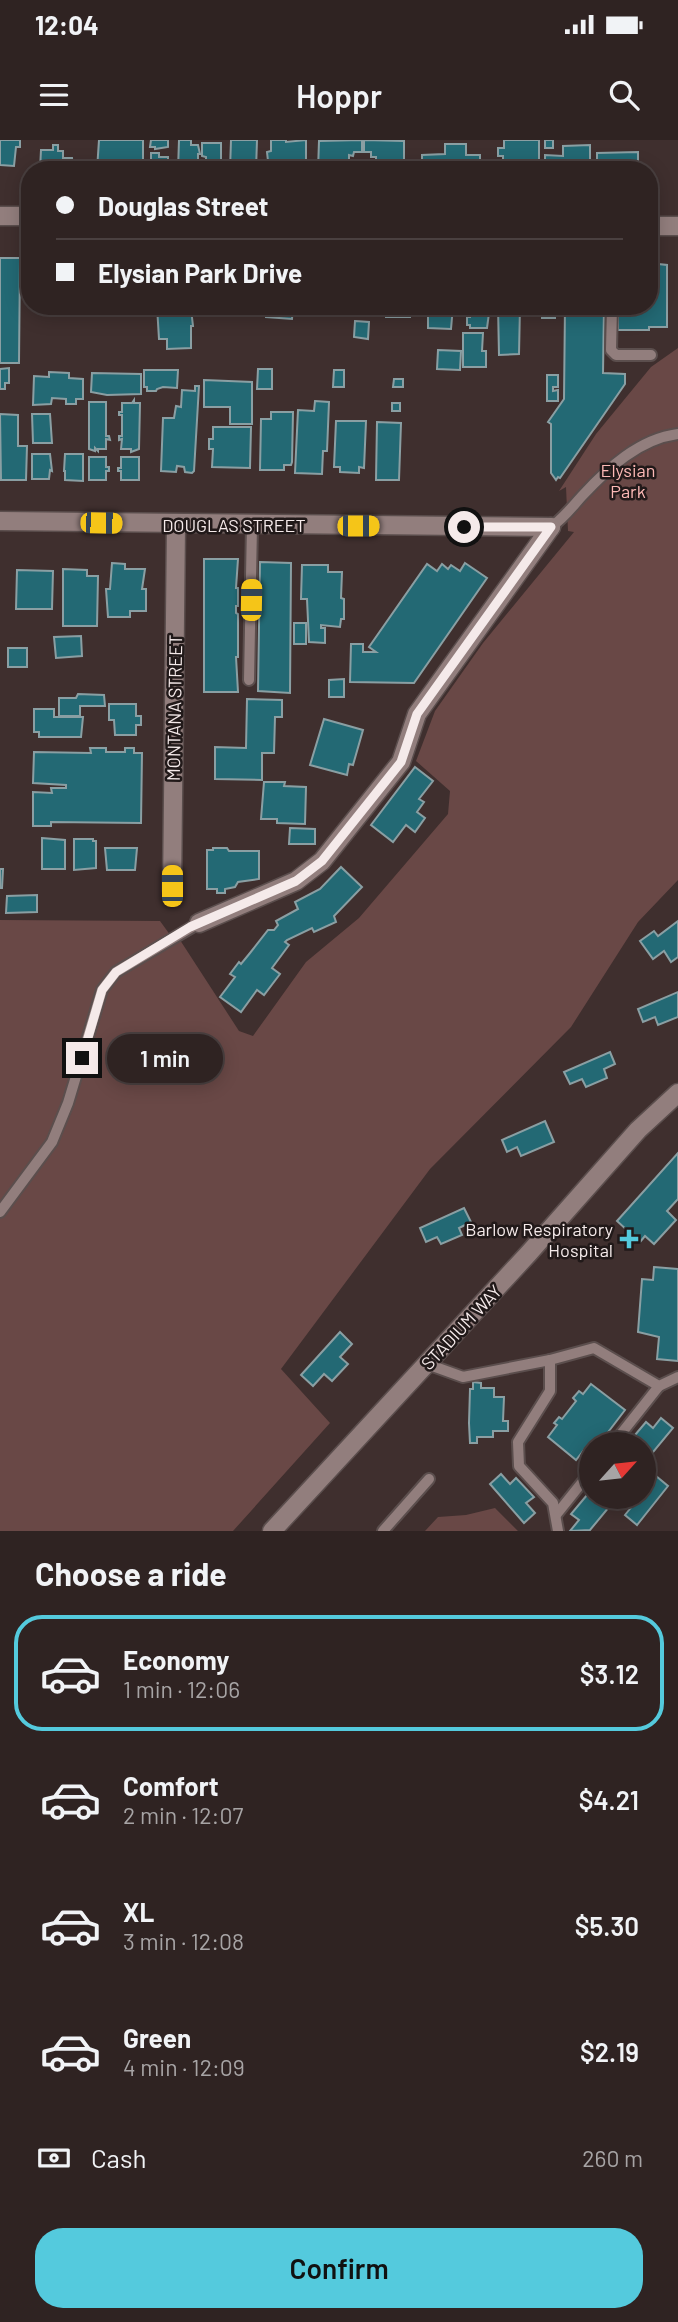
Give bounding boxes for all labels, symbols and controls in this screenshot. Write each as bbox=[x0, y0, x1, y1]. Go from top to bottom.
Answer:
text: 12:04 bbox=[35, 9, 99, 40]
icon: menu bbox=[35, 76, 73, 114]
text: Hoppr bbox=[296, 76, 382, 114]
icon: search bbox=[605, 76, 643, 114]
text: Douglas Street bbox=[98, 190, 268, 221]
text: Elysian Park Drive bbox=[98, 257, 302, 288]
park label: Elysian Park bbox=[601, 459, 655, 502]
route start bbox=[448, 511, 480, 543]
car bbox=[80, 512, 123, 534]
street label: DOUGLAS STREET bbox=[162, 514, 306, 536]
car bbox=[338, 516, 380, 537]
car bbox=[241, 579, 262, 621]
street label: MONTANA STREET bbox=[162, 635, 186, 781]
car bbox=[162, 865, 183, 907]
callout: 1 min bbox=[106, 1034, 222, 1082]
route end bbox=[66, 1042, 98, 1074]
text: 1 min bbox=[140, 1044, 190, 1072]
place label: Barlow Respiratory Hospital bbox=[465, 1218, 613, 1261]
marker: Barlow Respiratory Hospital bbox=[619, 1229, 639, 1249]
street label: STADIUM WAY bbox=[416, 1280, 506, 1374]
north arrow bbox=[579, 1432, 656, 1508]
map controls bbox=[579, 1432, 656, 1509]
text: Choose a ride bbox=[35, 1554, 227, 1592]
icon: car bbox=[39, 1642, 102, 1705]
text: Economy bbox=[123, 1644, 229, 1675]
text: $3.12 bbox=[580, 1658, 639, 1689]
text: 1 min · 12:06 bbox=[123, 1675, 240, 1703]
icon: car bbox=[39, 1768, 102, 1831]
text: Comfort bbox=[123, 1770, 219, 1801]
text: $4.21 bbox=[579, 1784, 639, 1815]
text: 2 min · 12:07 bbox=[123, 1801, 243, 1829]
icon: car bbox=[39, 1894, 102, 1957]
text: XL bbox=[123, 1896, 154, 1927]
text: $5.30 bbox=[575, 1910, 639, 1941]
text: 3 min · 12:08 bbox=[123, 1927, 244, 1955]
icon: car bbox=[39, 2020, 102, 2083]
text: Green bbox=[123, 2022, 191, 2053]
text: $2.19 bbox=[580, 2036, 639, 2067]
text: 4 min · 12:09 bbox=[123, 2053, 245, 2081]
icon: cash bbox=[35, 2139, 73, 2177]
text: Cash bbox=[91, 2142, 146, 2173]
text: 260 m bbox=[582, 2144, 643, 2172]
button: Confirm bbox=[35, 2228, 643, 2308]

